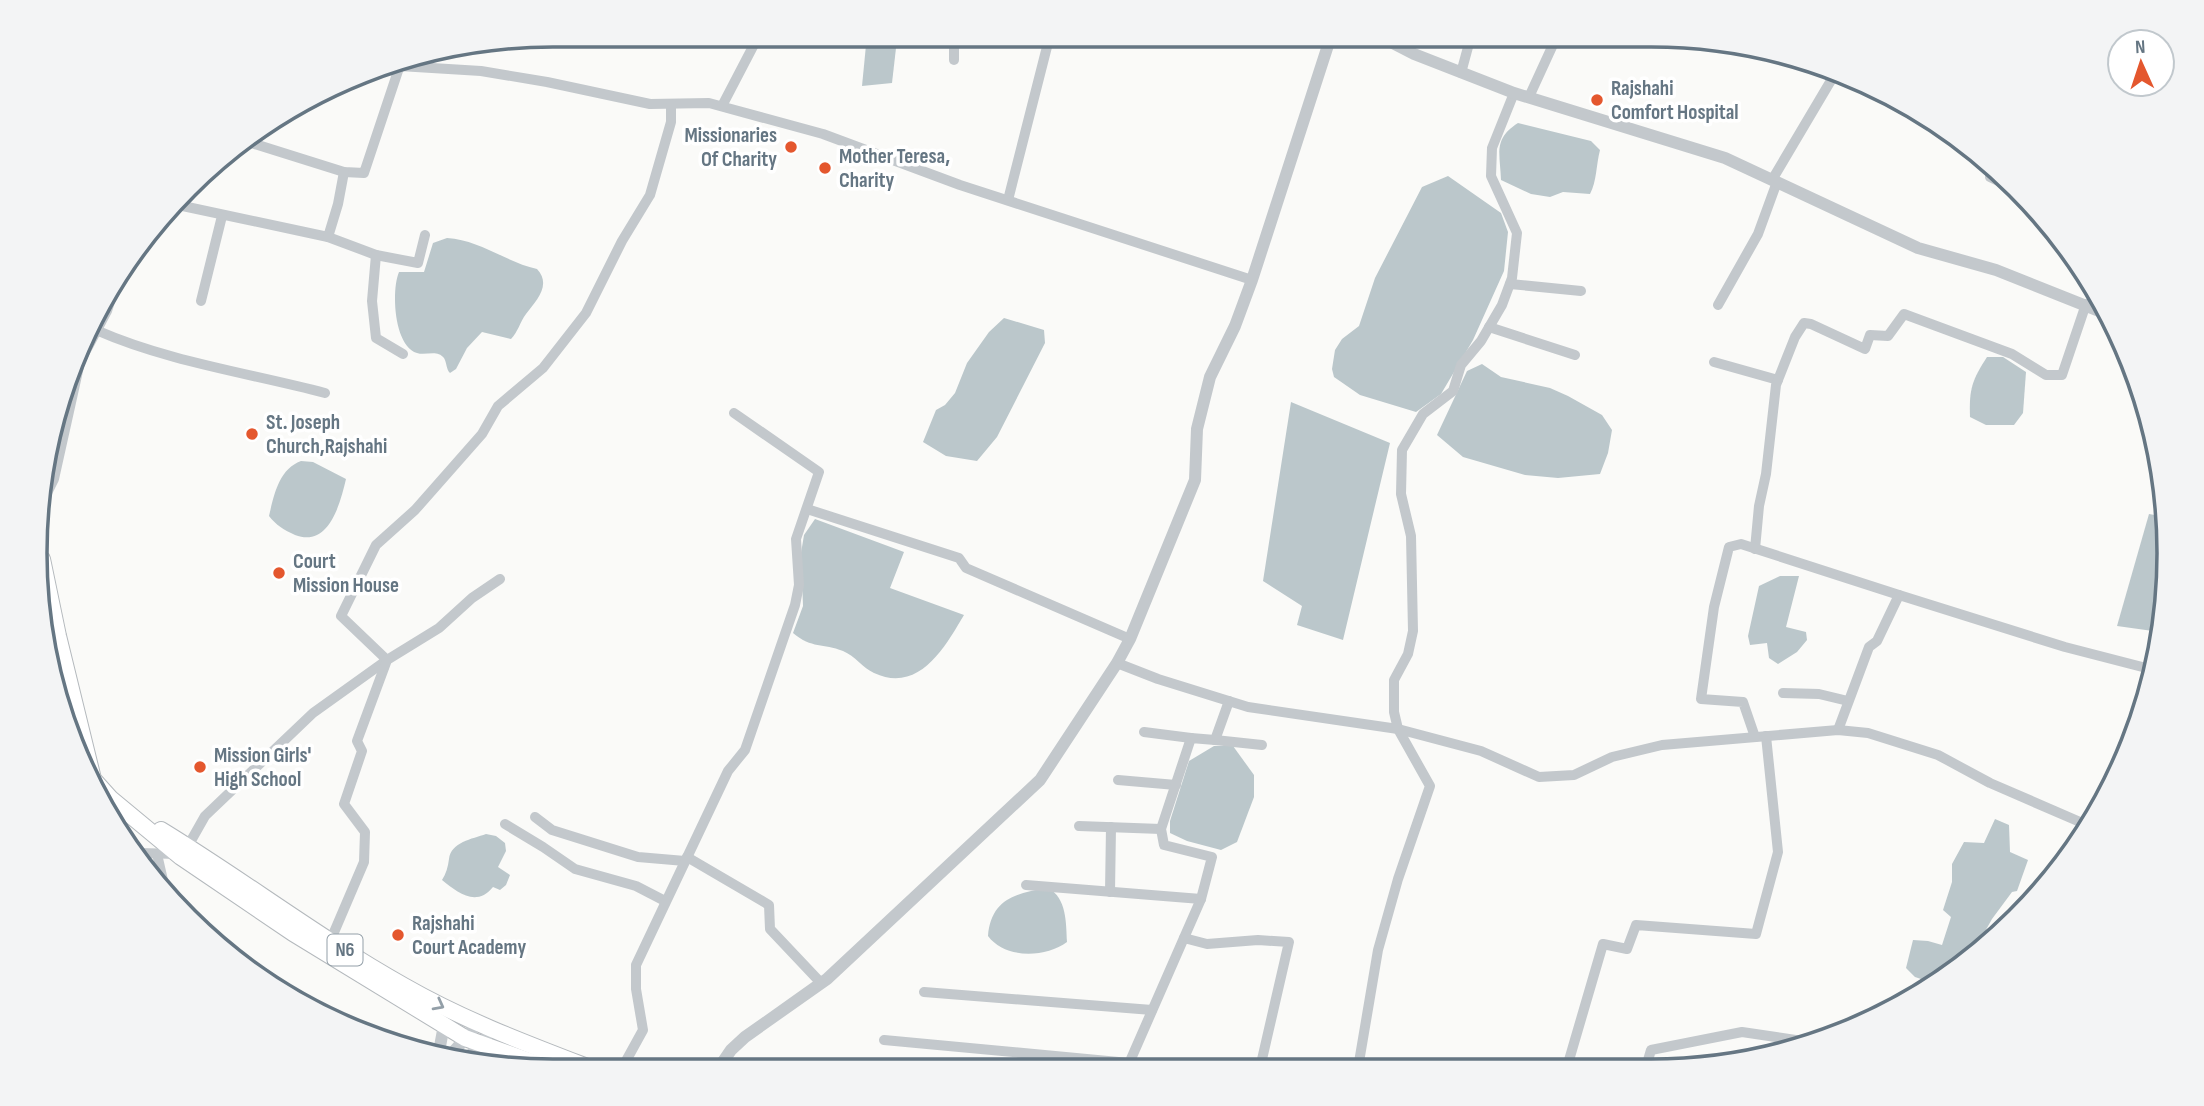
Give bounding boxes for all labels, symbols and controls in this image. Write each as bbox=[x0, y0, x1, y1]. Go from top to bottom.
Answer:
north arrow bbox=[2106, 28, 2176, 98]
text: N bbox=[2135, 36, 2146, 59]
place label: Rajshahi Comfort Hospital bbox=[1611, 76, 1739, 125]
marker: Rajshahi Comfort Hospital bbox=[1589, 92, 1605, 108]
place label: Missionaries Of Charity bbox=[684, 123, 777, 172]
marker: Missionaries Of Charity bbox=[783, 139, 799, 155]
place label: Mother Teresa, Charity bbox=[839, 144, 950, 193]
marker: Mother Teresa, Charity bbox=[817, 160, 833, 176]
place label: St. Joseph Church,Rajshahi bbox=[266, 410, 387, 459]
marker: St. Joseph Church,Rajshahi bbox=[244, 426, 260, 442]
place label: Court Mission House bbox=[293, 549, 399, 598]
marker: Court Mission House bbox=[271, 565, 287, 581]
place label: Mission Girls' High School bbox=[214, 743, 312, 792]
marker: Mission Girls' High School bbox=[192, 759, 208, 775]
place label: Rajshahi Court Academy bbox=[412, 911, 526, 960]
marker: Rajshahi Court Academy bbox=[390, 927, 406, 943]
road number: N6 bbox=[328, 934, 362, 966]
one-way arrow bbox=[431, 996, 444, 1010]

